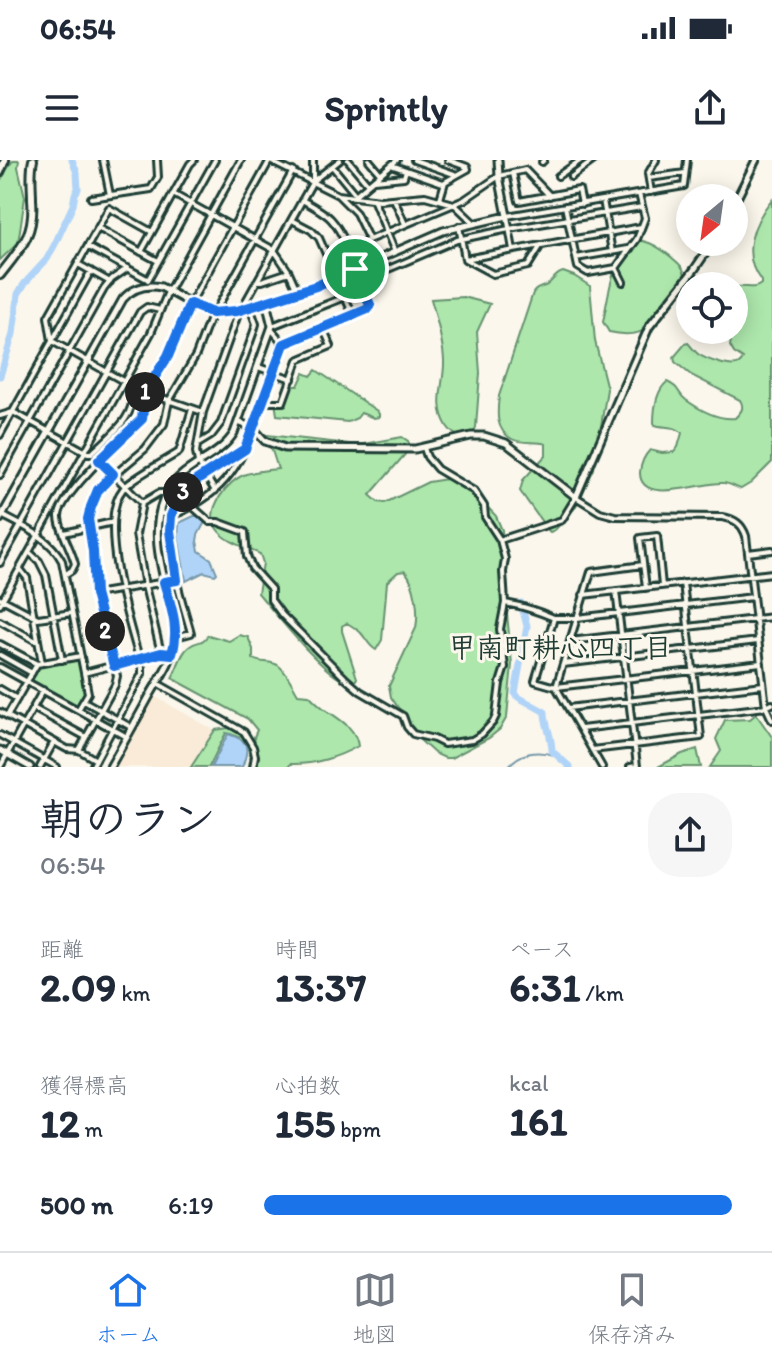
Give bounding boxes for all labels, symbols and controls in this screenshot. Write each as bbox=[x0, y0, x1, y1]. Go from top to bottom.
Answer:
text: 06:54 bbox=[40, 10, 115, 47]
icon: menu bbox=[40, 86, 84, 130]
icon: share bbox=[688, 86, 732, 130]
text: Sprintly bbox=[324, 87, 448, 130]
north arrow bbox=[676, 184, 748, 256]
map controls bbox=[676, 184, 748, 344]
pin bbox=[321, 235, 389, 303]
icon: arrive bbox=[333, 247, 377, 291]
button: locate bbox=[676, 272, 748, 344]
pin: 1 bbox=[125, 372, 165, 412]
text: 1 bbox=[140, 378, 150, 405]
pin: 3 bbox=[163, 472, 203, 512]
text: 3 bbox=[177, 478, 189, 505]
pin: 2 bbox=[85, 611, 125, 651]
text: 2 bbox=[99, 617, 111, 644]
district label: 甲南町耕心四丁目 bbox=[448, 630, 672, 664]
text: 朝のラン bbox=[40, 792, 216, 845]
button: share bbox=[648, 793, 732, 877]
text: 06:54 bbox=[40, 849, 105, 881]
text: 距離 bbox=[40, 936, 84, 963]
text: 時間 bbox=[275, 936, 319, 963]
text: ペース bbox=[509, 936, 574, 963]
text: 2.09 bbox=[40, 963, 116, 1011]
text: 13:37 bbox=[275, 963, 366, 1011]
text: 6:31 bbox=[509, 963, 581, 1011]
text: km bbox=[116, 980, 151, 1007]
text: /km bbox=[581, 980, 624, 1007]
text: kcal bbox=[509, 1070, 548, 1097]
text: 獲得標高 bbox=[40, 1072, 128, 1099]
text: 心拍数 bbox=[275, 1072, 341, 1099]
text: 161 bbox=[509, 1097, 568, 1145]
text: 12 bbox=[40, 1099, 80, 1147]
text: 155 bbox=[275, 1099, 335, 1147]
text: m bbox=[80, 1116, 103, 1143]
text: bpm bbox=[335, 1116, 381, 1143]
text: 500 m bbox=[40, 1189, 113, 1221]
text: 6:19 bbox=[168, 1189, 214, 1221]
tab: ホーム bbox=[96, 1268, 161, 1348]
tab: 地図 bbox=[353, 1268, 397, 1348]
tab: 保存済み bbox=[588, 1268, 676, 1348]

